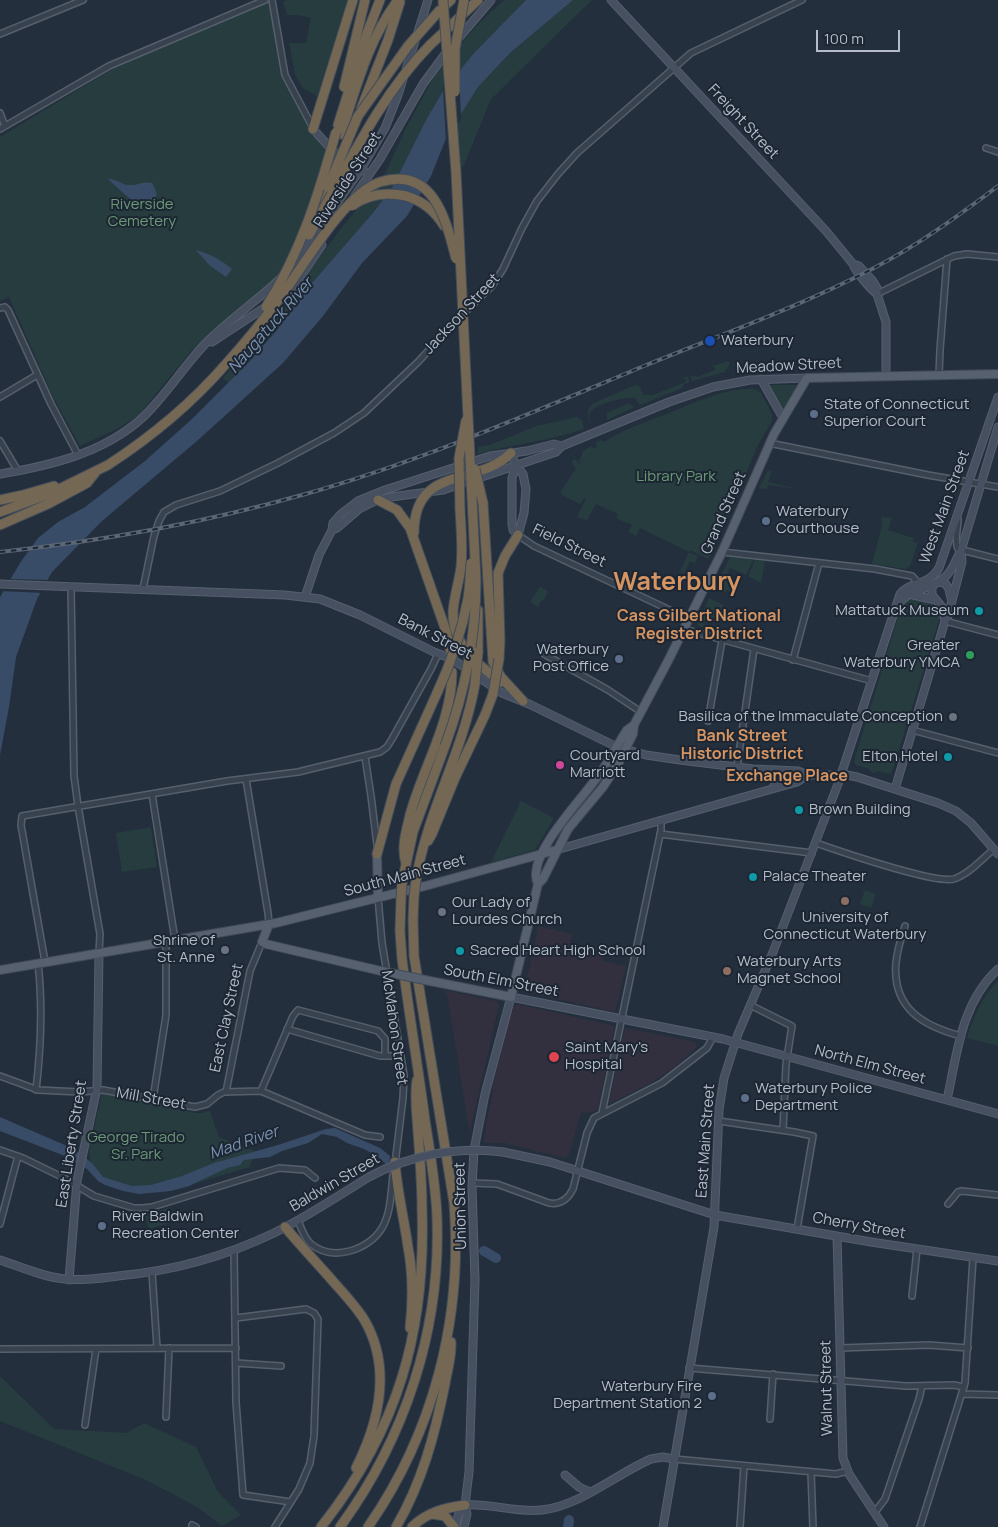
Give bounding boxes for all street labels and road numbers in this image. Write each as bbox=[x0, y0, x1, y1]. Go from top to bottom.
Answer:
street label: Freight Street bbox=[704, 81, 782, 163]
street label: Riverside Street bbox=[310, 129, 386, 231]
street label: Jackson Street bbox=[420, 270, 504, 358]
street label: Meadow Street bbox=[736, 354, 842, 378]
street label: West Main Street bbox=[916, 448, 974, 566]
street label: Grand Street bbox=[698, 469, 750, 557]
street label: Field Street bbox=[529, 521, 609, 571]
street label: Bank Street bbox=[395, 611, 475, 663]
street label: South Main Street bbox=[342, 851, 468, 901]
street label: South Elm Street bbox=[442, 961, 560, 1001]
street label: East Clay Street bbox=[207, 962, 247, 1074]
street label: McMahon Street bbox=[377, 970, 411, 1086]
street label: North Elm Street bbox=[812, 1042, 928, 1088]
street label: East Liberty Street bbox=[53, 1079, 91, 1209]
street label: East Main Street bbox=[693, 1083, 719, 1199]
street label: Mill Street bbox=[115, 1084, 187, 1114]
street label: Baldwin Street bbox=[287, 1150, 383, 1216]
street label: Union Street bbox=[451, 1162, 471, 1250]
street label: Cherry Street bbox=[811, 1209, 907, 1243]
street label: Walnut Street bbox=[817, 1340, 837, 1436]

